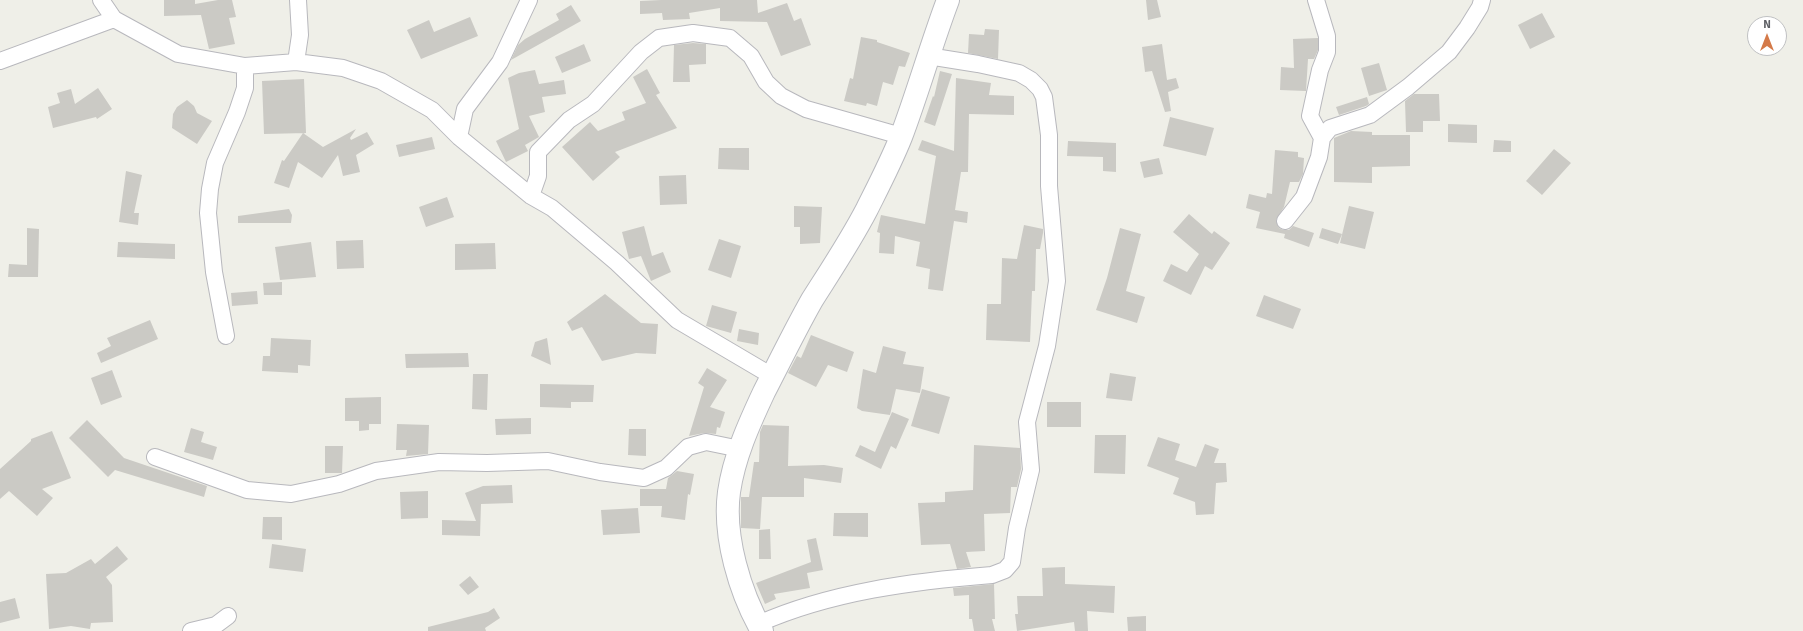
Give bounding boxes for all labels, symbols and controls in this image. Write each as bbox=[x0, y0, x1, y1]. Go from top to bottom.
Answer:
north arrow bbox=[1747, 16, 1787, 56]
text: N bbox=[1763, 18, 1771, 31]

